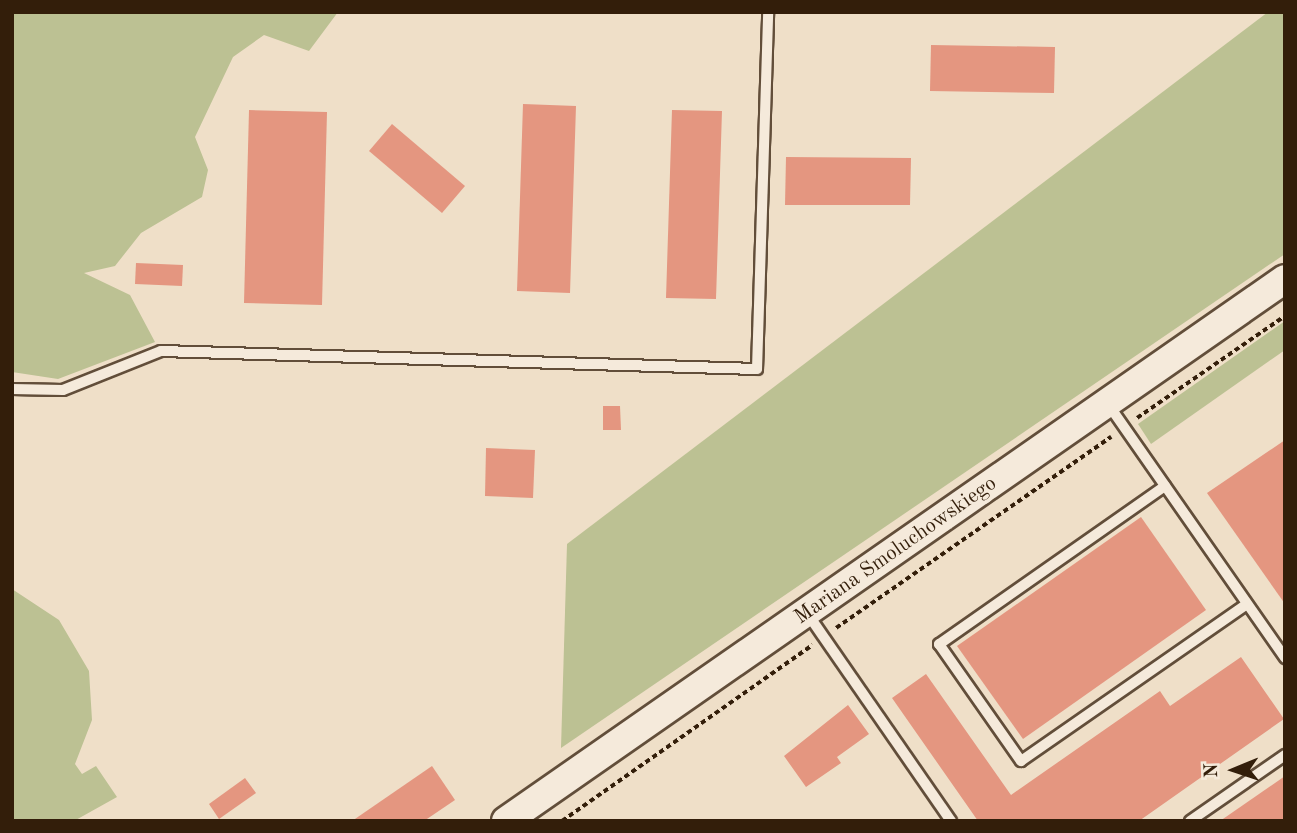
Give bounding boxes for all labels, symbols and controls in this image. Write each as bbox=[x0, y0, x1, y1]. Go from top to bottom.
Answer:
street label: Mariana Smoluchowskiego bbox=[790, 471, 1002, 631]
north arrow bbox=[1199, 735, 1269, 805]
text: N bbox=[1203, 763, 1222, 778]

